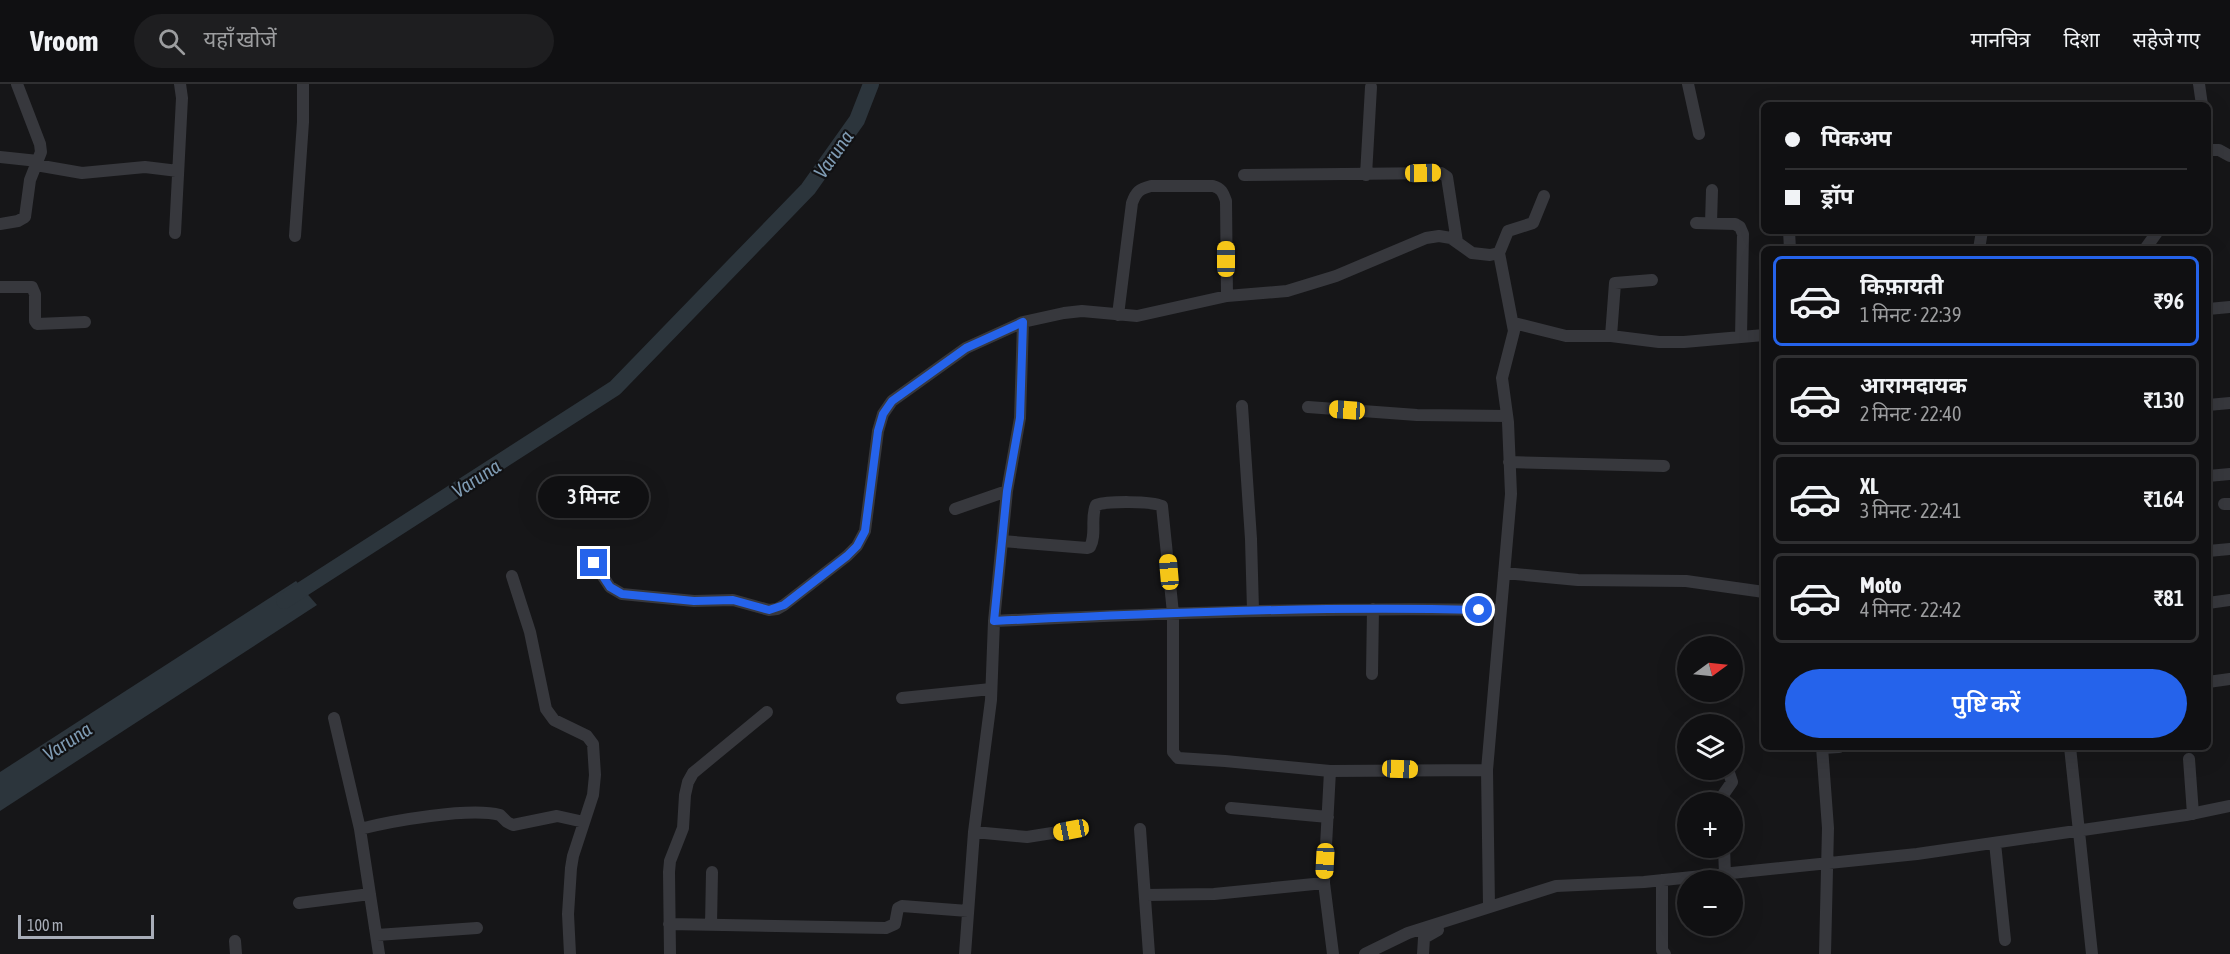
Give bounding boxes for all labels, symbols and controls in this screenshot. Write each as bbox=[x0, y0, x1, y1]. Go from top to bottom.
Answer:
search box bbox=[134, 14, 554, 68]
text: Vroom bbox=[30, 25, 98, 57]
icon: search bbox=[155, 25, 188, 58]
text: यहाँ खोजें bbox=[203, 26, 277, 52]
text: मानचित्र bbox=[1970, 27, 2030, 51]
text: दिशा bbox=[2063, 27, 2100, 51]
text: सहेजे गए bbox=[2133, 27, 2200, 51]
text: पिकअप bbox=[1821, 125, 1892, 151]
water label: Varuna bbox=[808, 126, 858, 182]
car bbox=[1405, 164, 1441, 182]
text: ड्रॉप bbox=[1821, 183, 1854, 209]
car bbox=[1217, 241, 1235, 277]
text: किफ़ायती bbox=[1860, 273, 1944, 299]
icon: car bbox=[1788, 274, 1842, 328]
text: ₹96 bbox=[2154, 288, 2184, 314]
text: 1 मिनट · 22:39 bbox=[1860, 303, 1961, 326]
text: आरामदायक bbox=[1860, 372, 1967, 398]
icon: car bbox=[1788, 373, 1842, 427]
text: ₹130 bbox=[2144, 387, 2184, 413]
car bbox=[1328, 400, 1366, 420]
text: 2 मिनट · 22:40 bbox=[1860, 402, 1961, 425]
water label: Varuna bbox=[447, 454, 505, 502]
icon: car bbox=[1788, 472, 1842, 526]
text: XL bbox=[1860, 473, 1878, 499]
callout: 3 मिनट bbox=[538, 476, 650, 518]
text: 3 मिनट bbox=[567, 485, 620, 508]
text: ₹164 bbox=[2144, 486, 2184, 512]
text: 3 मिनट · 22:41 bbox=[1860, 499, 1961, 522]
route end bbox=[580, 549, 607, 576]
car bbox=[1158, 553, 1180, 591]
icon: car bbox=[1788, 571, 1842, 625]
text: Moto bbox=[1860, 572, 1902, 598]
text: ₹81 bbox=[2154, 585, 2184, 611]
route start bbox=[1465, 596, 1492, 623]
text: 4 मिनट · 22:42 bbox=[1860, 598, 1961, 621]
north arrow bbox=[1677, 636, 1743, 702]
map controls bbox=[1677, 636, 1743, 936]
button: पुष्टि करें bbox=[1785, 669, 2187, 738]
button: layers bbox=[1677, 714, 1743, 780]
water label: Varuna bbox=[38, 717, 96, 765]
car bbox=[1382, 759, 1418, 779]
button: + bbox=[1677, 792, 1743, 858]
car bbox=[1052, 818, 1090, 842]
car bbox=[1315, 843, 1335, 879]
button: − bbox=[1677, 870, 1743, 936]
scale bar bbox=[18, 912, 154, 940]
text: 100 m bbox=[27, 916, 63, 934]

